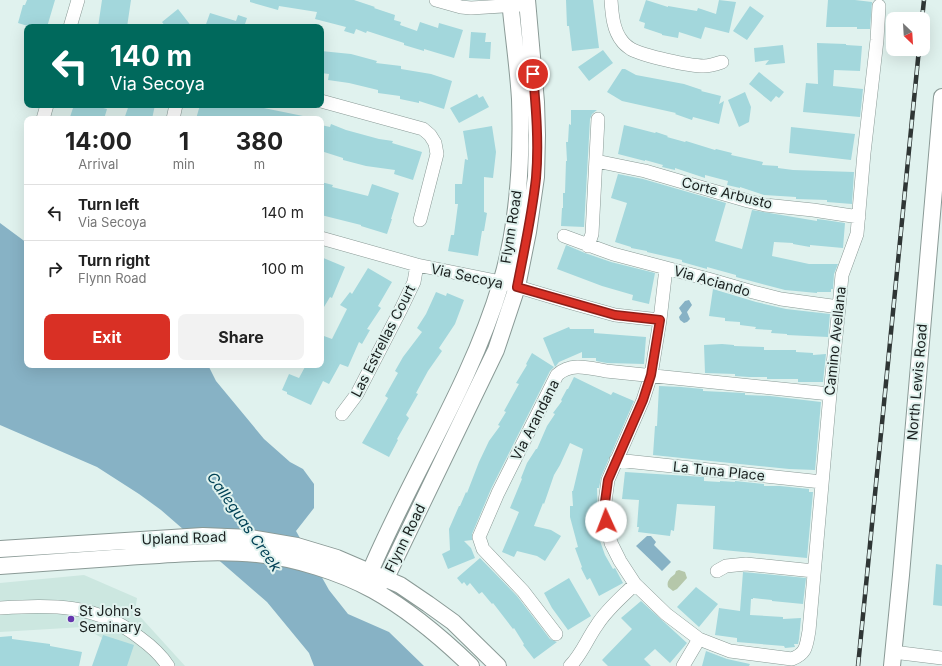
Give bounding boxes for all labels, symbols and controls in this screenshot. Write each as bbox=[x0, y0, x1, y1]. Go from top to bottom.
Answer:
north arrow bbox=[886, 12, 930, 56]
map controls bbox=[886, 12, 930, 56]
text: 140 m bbox=[110, 39, 192, 73]
icon: left bbox=[44, 40, 96, 92]
pin bbox=[516, 57, 550, 91]
icon: arrive bbox=[522, 63, 544, 85]
text: Via Secoya bbox=[110, 73, 205, 94]
text: 14:00 bbox=[65, 127, 132, 156]
text: 1 bbox=[179, 127, 189, 156]
text: 380 bbox=[236, 127, 283, 156]
text: Arrival bbox=[78, 156, 118, 172]
text: min bbox=[173, 156, 195, 172]
text: m bbox=[254, 156, 265, 172]
street label: Corte Arbusto bbox=[680, 173, 774, 212]
street label: Flynn Road bbox=[496, 189, 525, 265]
text: Turn left bbox=[78, 195, 139, 214]
icon: left bbox=[44, 202, 66, 224]
text: 140 m bbox=[261, 203, 304, 222]
text: Via Secoya bbox=[78, 214, 147, 230]
text: Turn right bbox=[78, 251, 150, 270]
icon: right bbox=[44, 258, 66, 280]
text: 100 m bbox=[262, 259, 304, 278]
street label: Via Secoya bbox=[429, 260, 505, 291]
street label: Via Aciando bbox=[672, 261, 752, 300]
text: Flynn Road bbox=[78, 270, 147, 286]
street label: Las Estrellas Court bbox=[347, 281, 418, 400]
street label: Camino Avellana bbox=[820, 286, 849, 396]
button: Exit bbox=[44, 314, 170, 360]
button: Share bbox=[178, 314, 304, 360]
street label: North Lewis Road bbox=[903, 323, 930, 441]
street label: Via Arandana bbox=[507, 376, 562, 463]
street label: La Tuna Place bbox=[672, 457, 766, 484]
water label: Calleguas Creek bbox=[203, 468, 286, 576]
position arrow bbox=[585, 500, 627, 542]
street label: Flynn Road bbox=[381, 501, 428, 575]
street label: Upland Road bbox=[141, 528, 227, 547]
place label: St John's Seminary bbox=[79, 602, 141, 635]
marker: St John's Seminary bbox=[66, 614, 76, 624]

